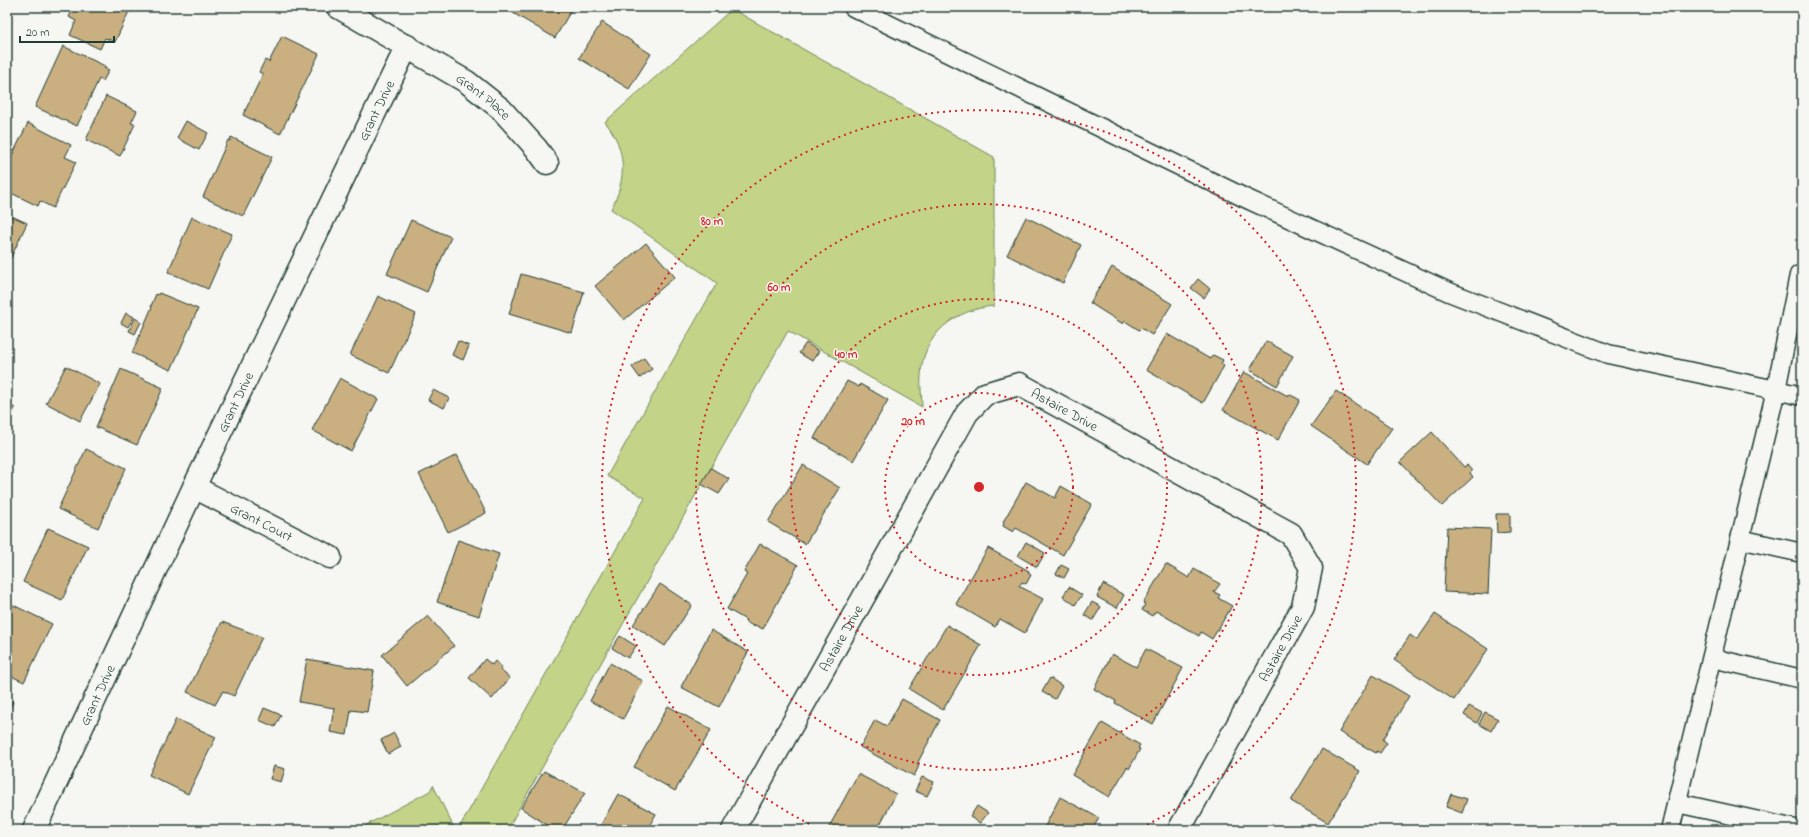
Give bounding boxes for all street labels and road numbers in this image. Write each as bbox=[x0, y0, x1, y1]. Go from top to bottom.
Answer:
street label: Grant Place bbox=[451, 69, 516, 126]
street label: Grant Drive bbox=[354, 76, 401, 145]
street label: Grant Drive bbox=[213, 368, 260, 436]
street label: Astaire Drive bbox=[1027, 383, 1102, 438]
street label: Grant Court bbox=[226, 498, 296, 548]
street label: Astaire Drive bbox=[815, 601, 870, 676]
street label: Astaire Drive bbox=[1254, 611, 1309, 686]
street label: Grant Drive bbox=[75, 661, 122, 730]

